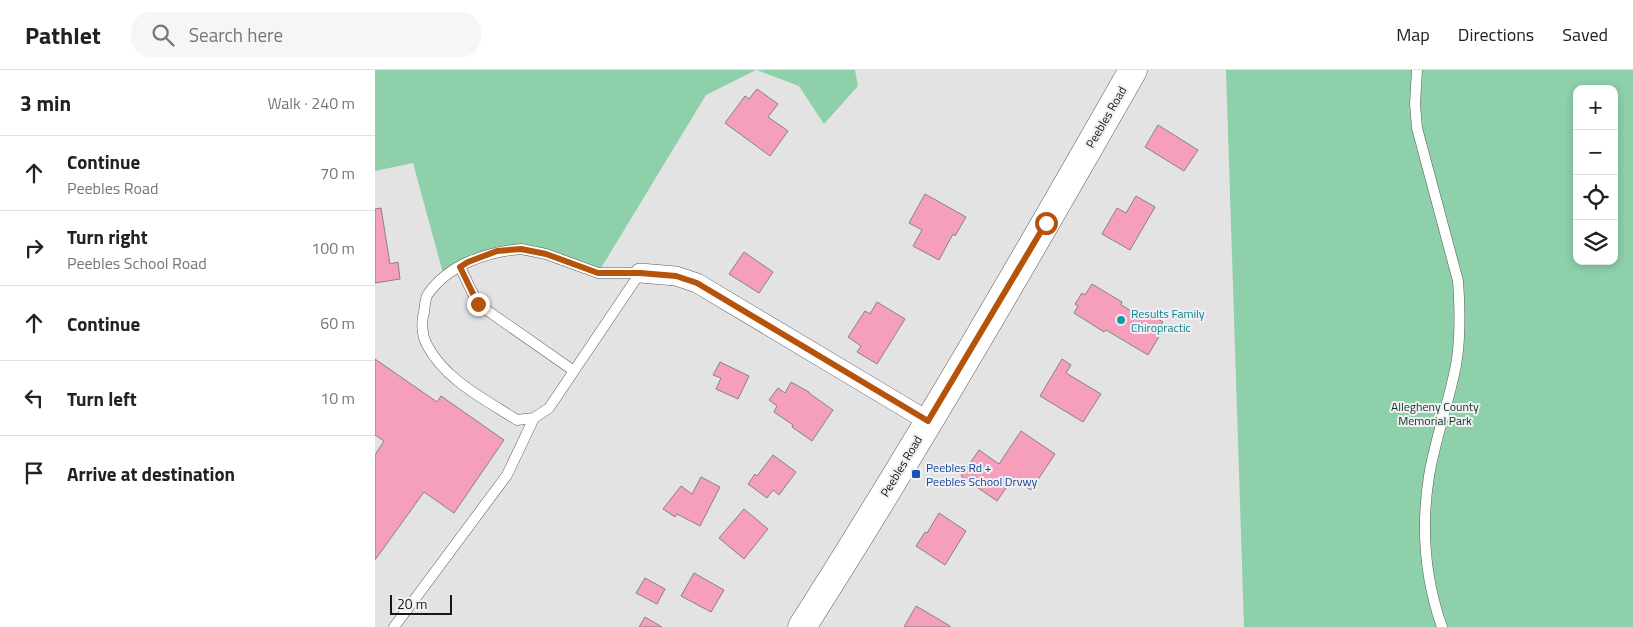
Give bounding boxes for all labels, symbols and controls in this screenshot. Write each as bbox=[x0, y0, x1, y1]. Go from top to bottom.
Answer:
search box bbox=[131, 12, 481, 57]
text: Pathlet bbox=[25, 17, 101, 53]
text: Search here bbox=[189, 20, 283, 49]
icon: search bbox=[149, 21, 177, 49]
text: Map bbox=[1396, 21, 1430, 48]
text: Directions bbox=[1458, 21, 1534, 48]
text: Saved bbox=[1562, 21, 1608, 48]
street label: Peebles Road bbox=[1081, 83, 1131, 151]
map controls bbox=[1573, 85, 1618, 265]
button: + bbox=[1573, 85, 1618, 130]
text: 3 min bbox=[20, 87, 71, 119]
text: Walk · 240 m bbox=[267, 91, 355, 115]
button: − bbox=[1573, 130, 1618, 175]
text: Continue bbox=[67, 147, 140, 176]
icon: ahead bbox=[20, 159, 48, 187]
text: 70 m bbox=[320, 161, 355, 185]
button: locate bbox=[1573, 175, 1618, 220]
text: Peebles Road bbox=[67, 176, 158, 200]
route start bbox=[1035, 212, 1058, 235]
button: layers bbox=[1573, 220, 1618, 265]
text: Turn right bbox=[67, 222, 148, 251]
icon: right bbox=[20, 234, 48, 262]
text: 100 m bbox=[311, 236, 355, 260]
text: Peebles School Road bbox=[67, 251, 207, 275]
route end bbox=[467, 293, 490, 316]
place label: Results Family Chiropractic bbox=[1131, 304, 1205, 337]
icon: ahead bbox=[20, 309, 48, 337]
text: Continue bbox=[67, 309, 140, 338]
text: 60 m bbox=[320, 311, 355, 335]
marker: Results Family Chiropractic bbox=[1115, 314, 1127, 326]
icon: left bbox=[20, 384, 48, 412]
text: Turn left bbox=[67, 384, 137, 413]
text: 10 m bbox=[320, 386, 355, 410]
park label: Allegheny County Memorial Park bbox=[1391, 397, 1479, 430]
street label: Peebles Road bbox=[875, 432, 927, 500]
place label: Peebles Rd + Peebles School Drvwy bbox=[926, 458, 1038, 491]
icon: arrive bbox=[20, 459, 48, 487]
text: Arrive at destination bbox=[67, 459, 235, 488]
marker: Peebles Rd + Peebles School Drvwy bbox=[910, 468, 922, 480]
scale bar bbox=[390, 592, 453, 615]
text: 20 m bbox=[397, 593, 427, 614]

